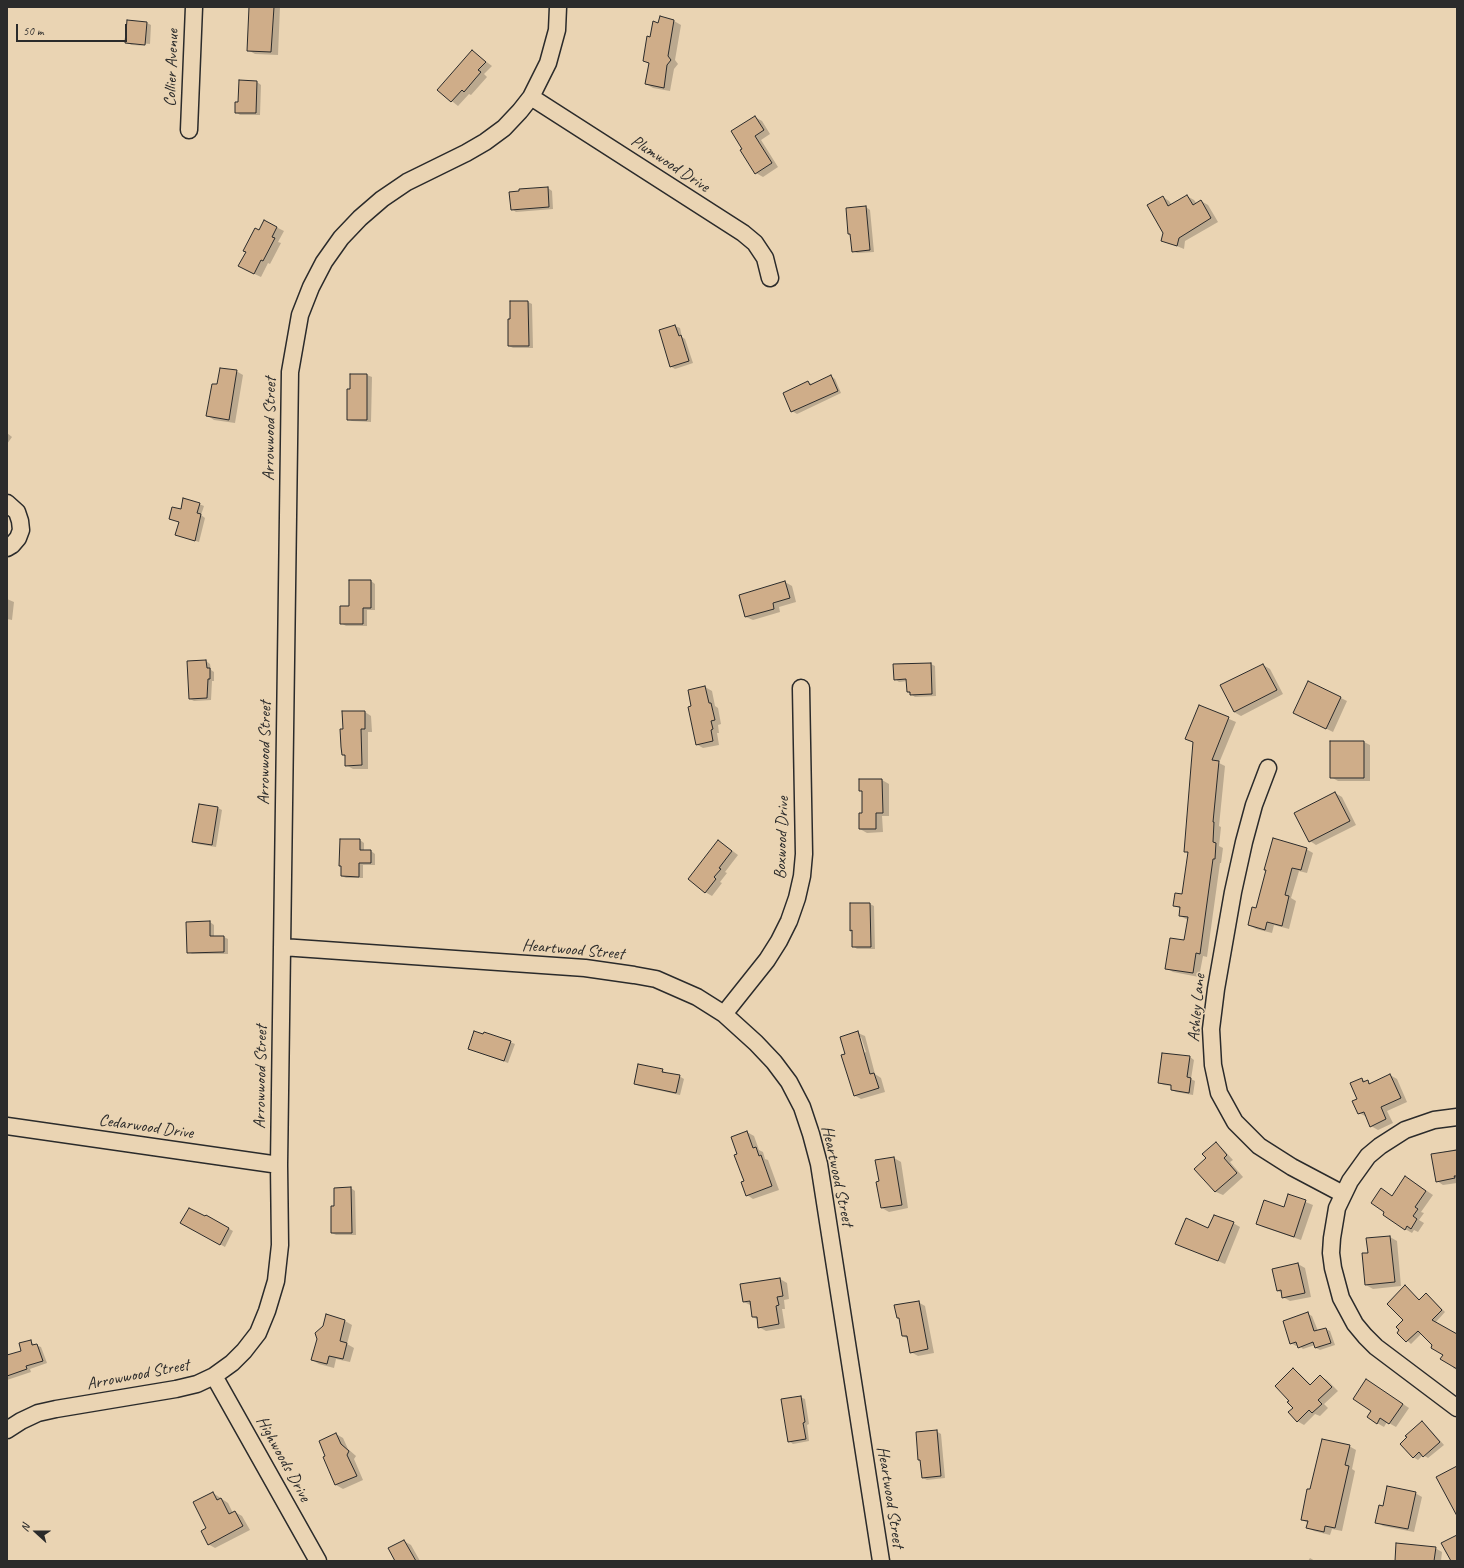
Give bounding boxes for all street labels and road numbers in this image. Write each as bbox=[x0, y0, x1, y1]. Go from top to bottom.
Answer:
street label: Collier Avenue bbox=[160, 29, 184, 107]
street label: Plumwood Drive bbox=[627, 131, 713, 197]
street label: Arrowwood Street bbox=[259, 377, 281, 481]
street label: Arrowwood Street bbox=[254, 701, 276, 805]
street label: Boxwood Drive bbox=[770, 796, 794, 880]
street label: Heartwood Street bbox=[521, 935, 625, 965]
street label: Ashley Lane bbox=[1184, 973, 1210, 1043]
street label: Arrowwood Street bbox=[250, 1025, 272, 1129]
street label: Cedarwood Drive bbox=[97, 1110, 195, 1144]
street label: Heartwood Street bbox=[816, 1124, 858, 1228]
street label: Arrowwood Street bbox=[85, 1355, 191, 1395]
street label: Highwoods Drive bbox=[251, 1413, 315, 1505]
street label: Heartwood Street bbox=[872, 1445, 908, 1549]

